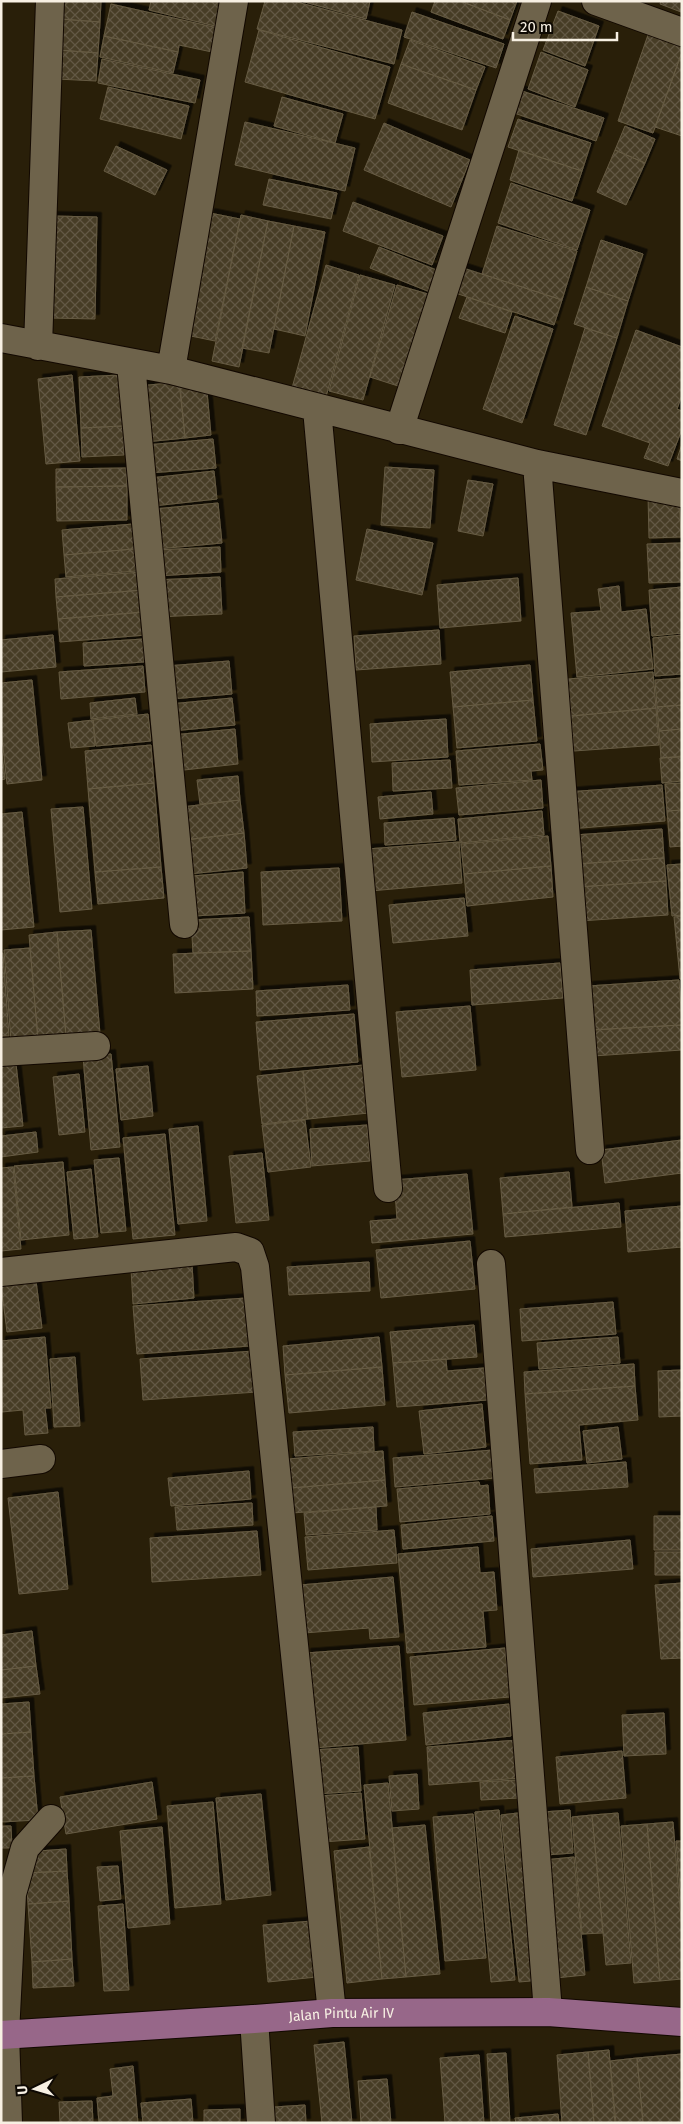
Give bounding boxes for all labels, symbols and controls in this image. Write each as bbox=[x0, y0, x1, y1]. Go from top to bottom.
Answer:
scale bar bbox=[513, 10, 617, 42]
text: 20 m bbox=[520, 18, 553, 36]
street label: Jalan Pintu Air IV bbox=[288, 2004, 394, 2025]
north arrow bbox=[10, 2064, 60, 2114]
text: U bbox=[14, 2085, 31, 2095]

